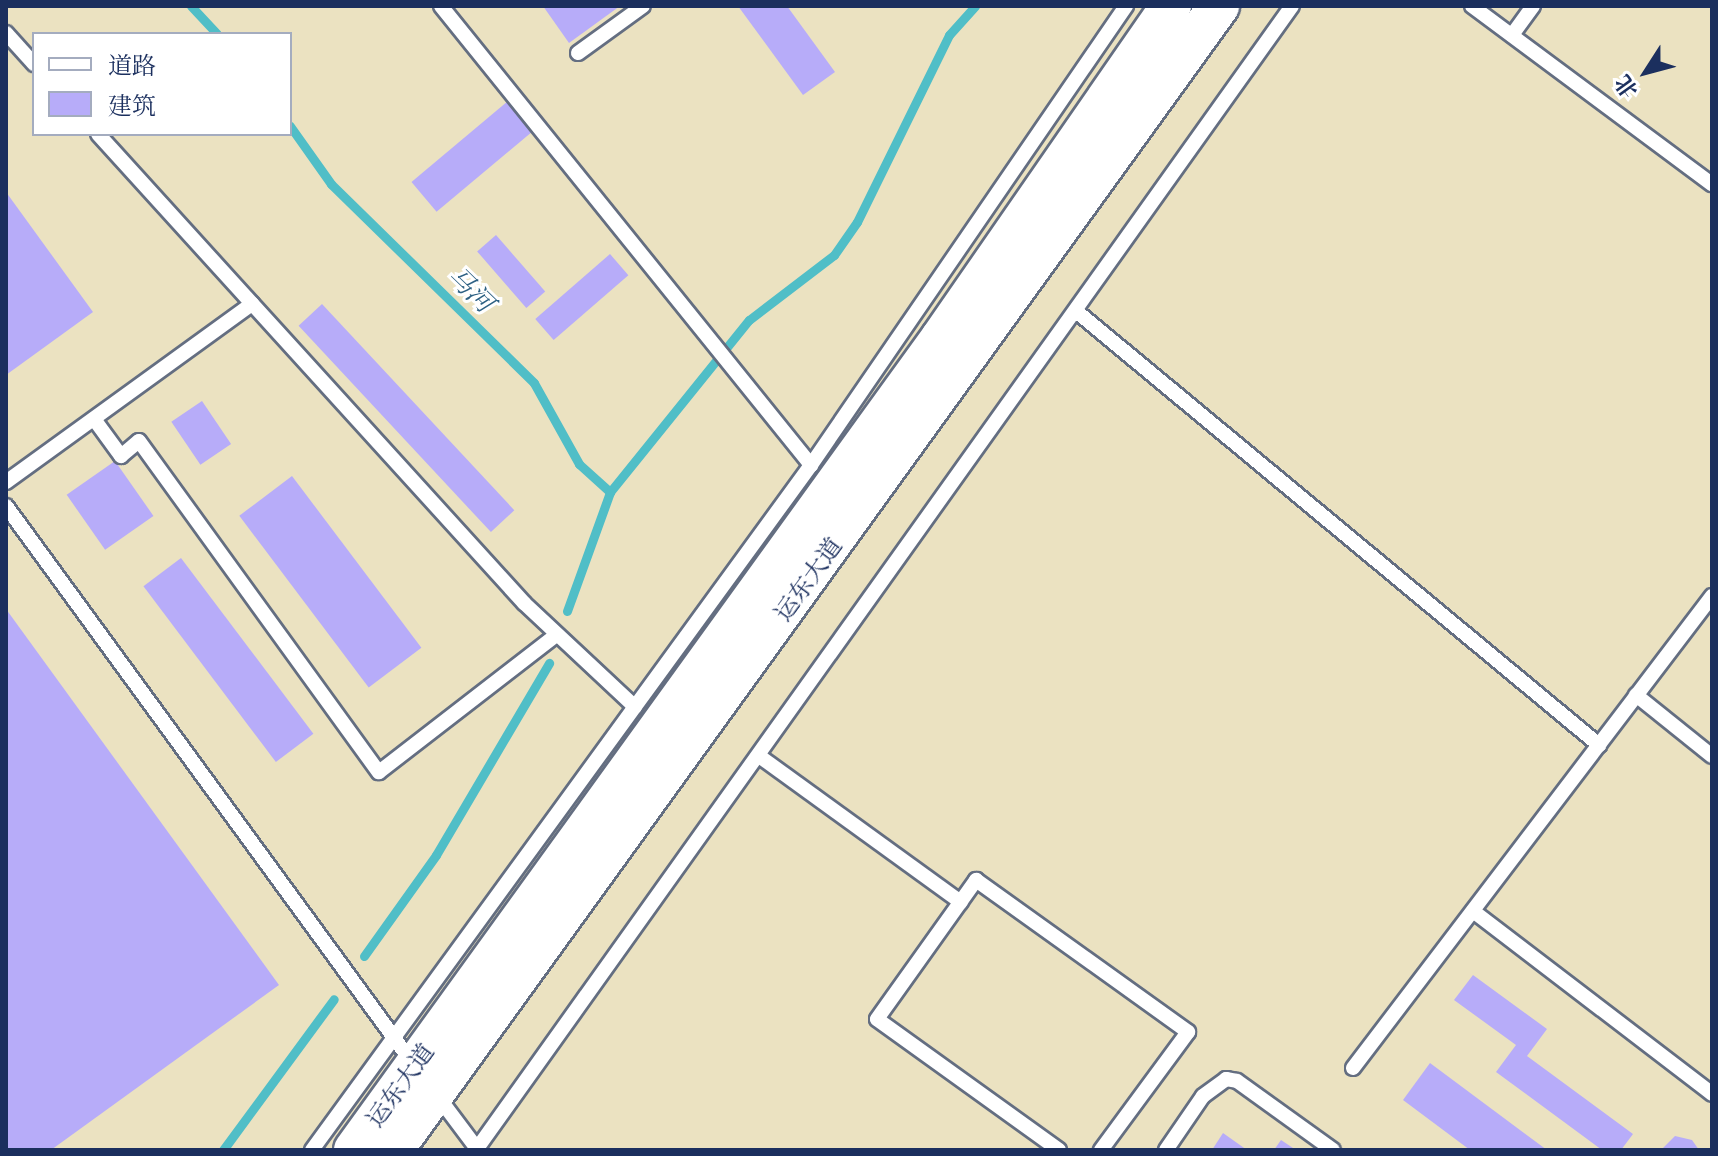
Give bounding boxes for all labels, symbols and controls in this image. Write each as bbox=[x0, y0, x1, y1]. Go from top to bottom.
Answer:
legend bbox=[32, 32, 292, 136]
north arrow bbox=[1606, 32, 1686, 112]
text: 道路 bbox=[108, 50, 156, 82]
text: 北 bbox=[1608, 68, 1645, 104]
text: 建筑 bbox=[108, 90, 156, 122]
water label: 马河 bbox=[440, 261, 500, 319]
street label: 运东大道 bbox=[769, 533, 849, 627]
street label: 运东大道 bbox=[361, 1039, 441, 1133]

